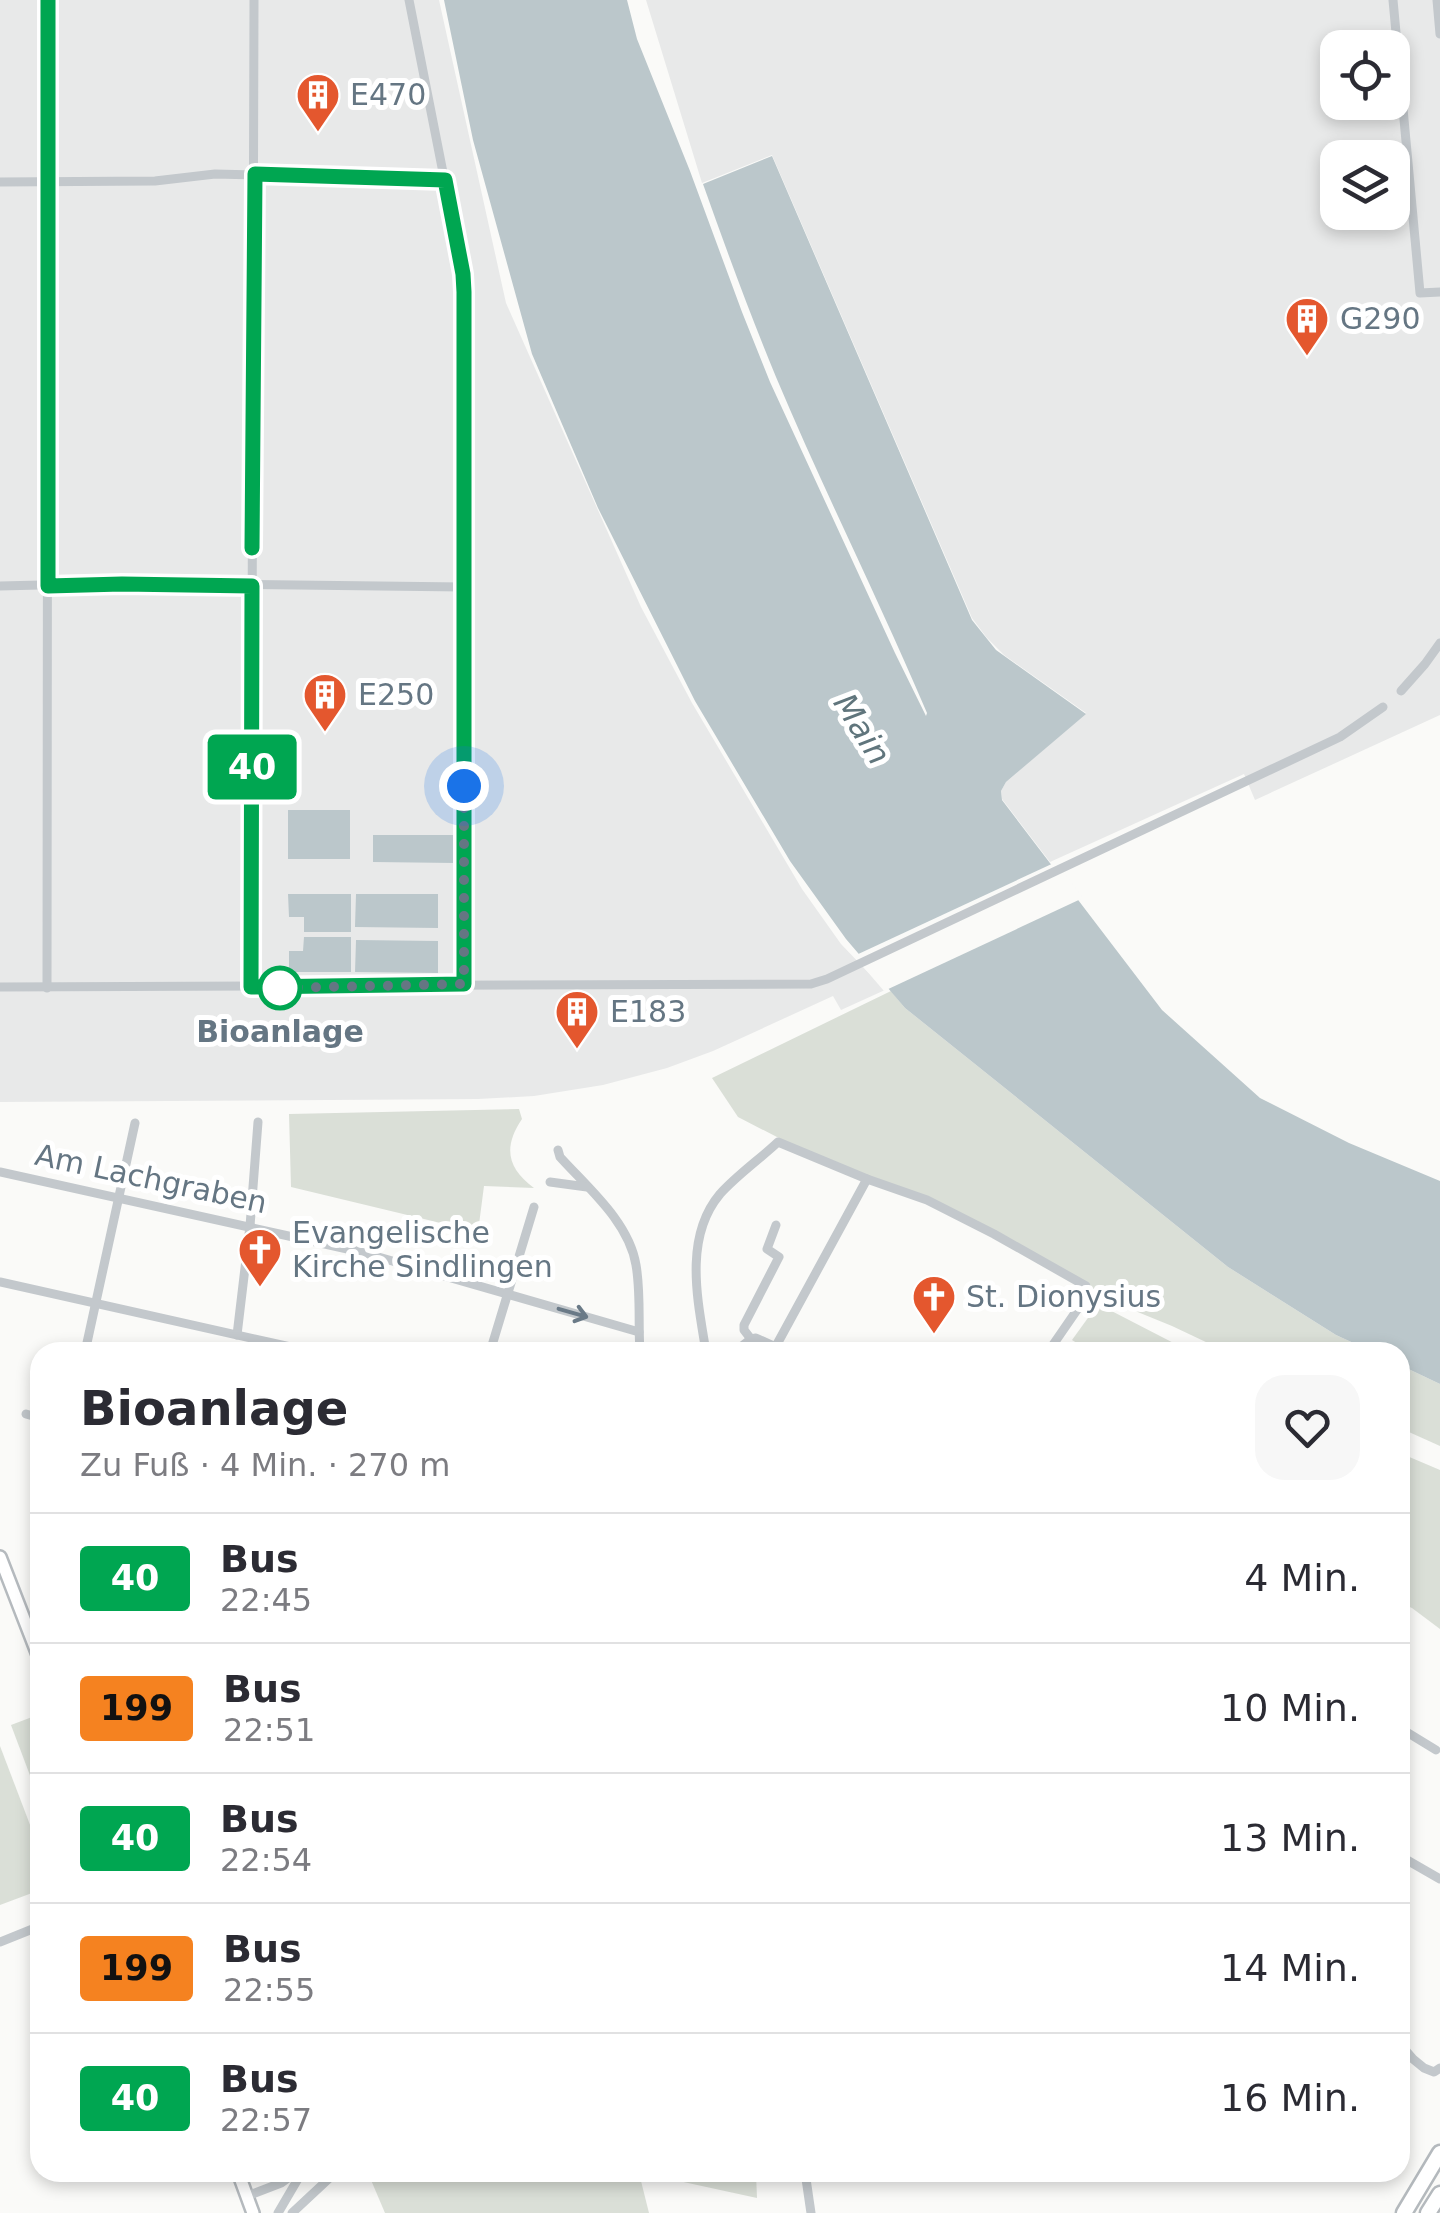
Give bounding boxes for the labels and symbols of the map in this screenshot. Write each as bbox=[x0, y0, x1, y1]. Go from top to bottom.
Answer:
building icon: E470 bbox=[295, 72, 341, 133]
place label: E470 bbox=[350, 77, 426, 112]
building icon: G290 bbox=[1284, 296, 1330, 357]
place label: G290 bbox=[1340, 301, 1421, 336]
building icon: E250 bbox=[302, 672, 348, 733]
place label: E250 bbox=[358, 677, 434, 712]
water label: Main bbox=[826, 687, 898, 771]
line badge: 40 bbox=[207, 734, 297, 800]
your location bbox=[439, 761, 489, 811]
marker: Bioanlage bbox=[259, 967, 301, 1009]
building icon: E183 bbox=[554, 989, 600, 1050]
place label: E183 bbox=[610, 994, 686, 1029]
place label: Bioanlage bbox=[196, 1014, 364, 1049]
street label: Am Lachgraben bbox=[32, 1137, 270, 1220]
place label: Evangelische Kirche Sindlingen bbox=[292, 1215, 553, 1284]
church icon: Evangelische Kirche Sindlingen bbox=[237, 1227, 283, 1288]
church icon: St. Dionysius bbox=[911, 1274, 957, 1335]
place label: St. Dionysius bbox=[966, 1279, 1161, 1314]
one-way arrow bbox=[557, 1305, 588, 1323]

